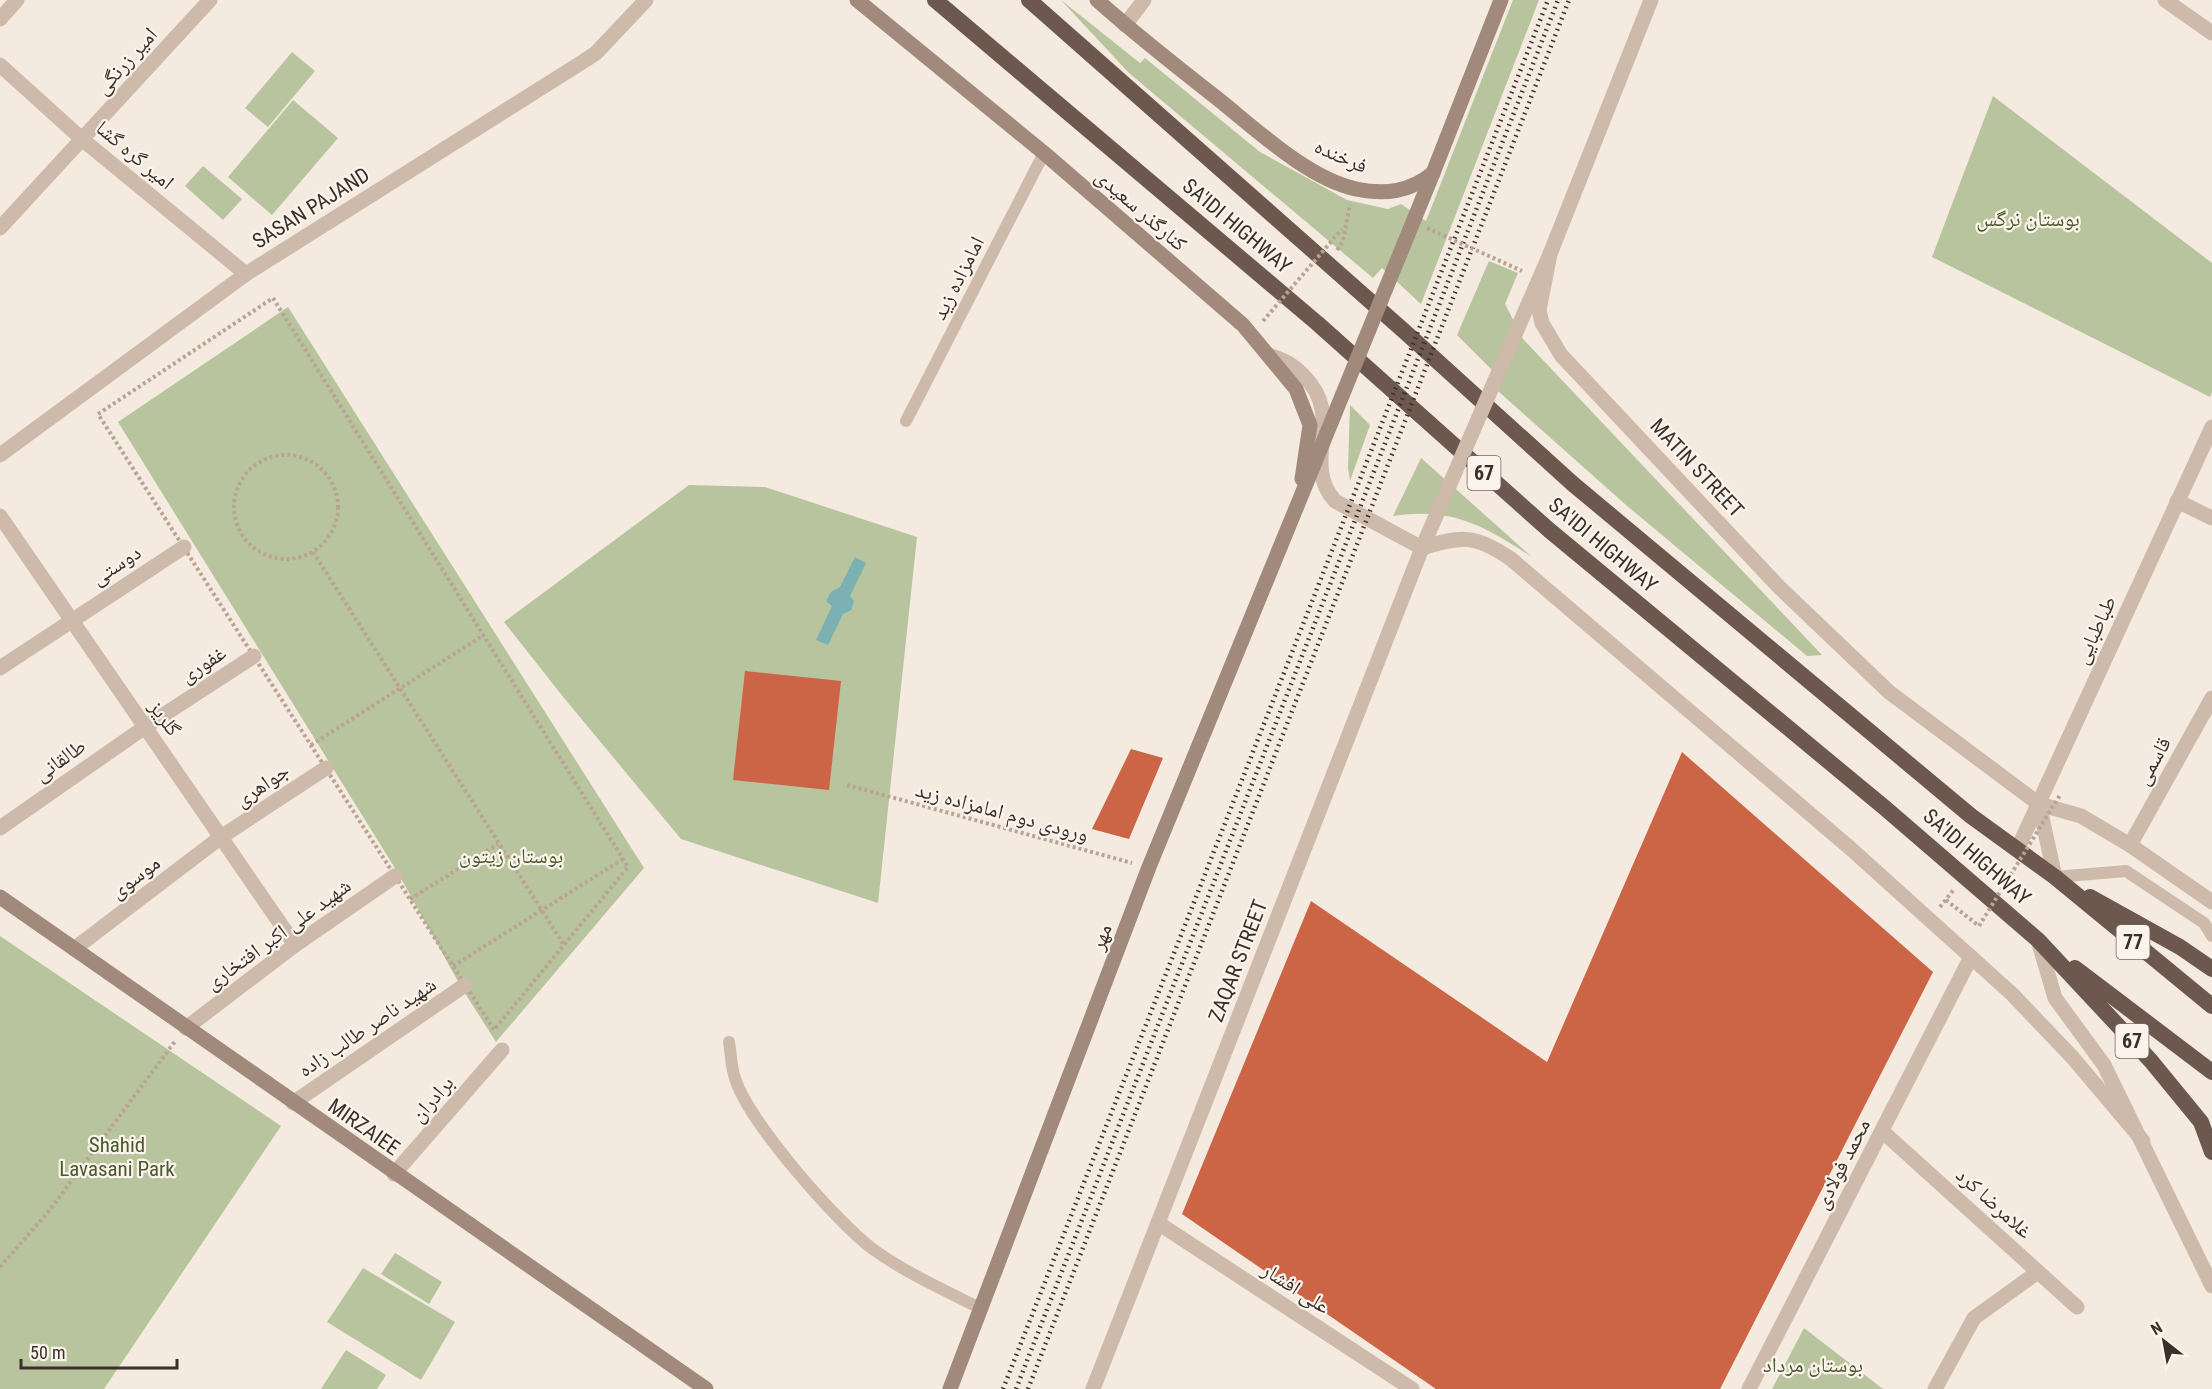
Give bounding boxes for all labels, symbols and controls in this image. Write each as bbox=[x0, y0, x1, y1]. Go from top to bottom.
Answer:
street label: امیر زرنگی bbox=[90, 23, 163, 100]
street label: امیر گره گشا bbox=[91, 116, 179, 194]
street label: فرخنده bbox=[1311, 134, 1371, 178]
street label: SASAN PAJAND bbox=[248, 163, 374, 253]
street label: کنارگذر سعیدی bbox=[1091, 164, 1192, 256]
street label: SA'IDI HIGHWAY bbox=[1178, 174, 1296, 278]
park label: بوستان نرگس bbox=[1976, 207, 2080, 232]
street label: امامزاده زید bbox=[927, 232, 989, 324]
street label: MATIN STREET bbox=[1645, 414, 1749, 522]
road number: 67 bbox=[1468, 456, 1500, 490]
street label: SA'IDI HIGHWAY bbox=[1544, 493, 1662, 597]
street label: دوستی bbox=[87, 540, 146, 591]
street label: طباطبایی bbox=[2069, 592, 2122, 668]
street label: غفوری bbox=[176, 640, 231, 688]
street label: گلریز bbox=[144, 695, 186, 741]
street label: قاسمی bbox=[2130, 733, 2177, 790]
street label: طالقانی bbox=[30, 734, 91, 787]
street label: جواهری bbox=[230, 758, 294, 812]
street label: ورودی دوم امامزاده زید bbox=[912, 777, 1091, 849]
street label: SA'IDI HIGHWAY bbox=[1918, 804, 2036, 910]
park label: بوستان زیتون bbox=[459, 844, 563, 868]
street label: موسوی bbox=[105, 851, 165, 903]
street label: شهید علی اکبر افتخاری bbox=[201, 873, 356, 996]
street label: ZAQAR STREET bbox=[1204, 897, 1272, 1025]
street label: مهر bbox=[1085, 921, 1117, 954]
road number: 77 bbox=[2116, 925, 2150, 959]
street label: شهید ناصر طالب زاده bbox=[294, 972, 440, 1082]
road number: 67 bbox=[2116, 1024, 2148, 1058]
street label: برادران bbox=[405, 1071, 459, 1127]
street label: MIRZAIEE bbox=[324, 1094, 404, 1160]
street label: محمد فولادی bbox=[1809, 1115, 1875, 1213]
park label: Shahid Lavasani Park bbox=[59, 1133, 175, 1181]
street label: غلامرضا کرد bbox=[1951, 1163, 2037, 1244]
street label: علی افشار bbox=[1256, 1257, 1335, 1320]
north arrow bbox=[2134, 1311, 2194, 1371]
text: N bbox=[2147, 1318, 2166, 1339]
scale bar bbox=[21, 1332, 177, 1370]
text: 50 m bbox=[30, 1342, 65, 1363]
park label: بوستان مرداد bbox=[1763, 1353, 1863, 1377]

